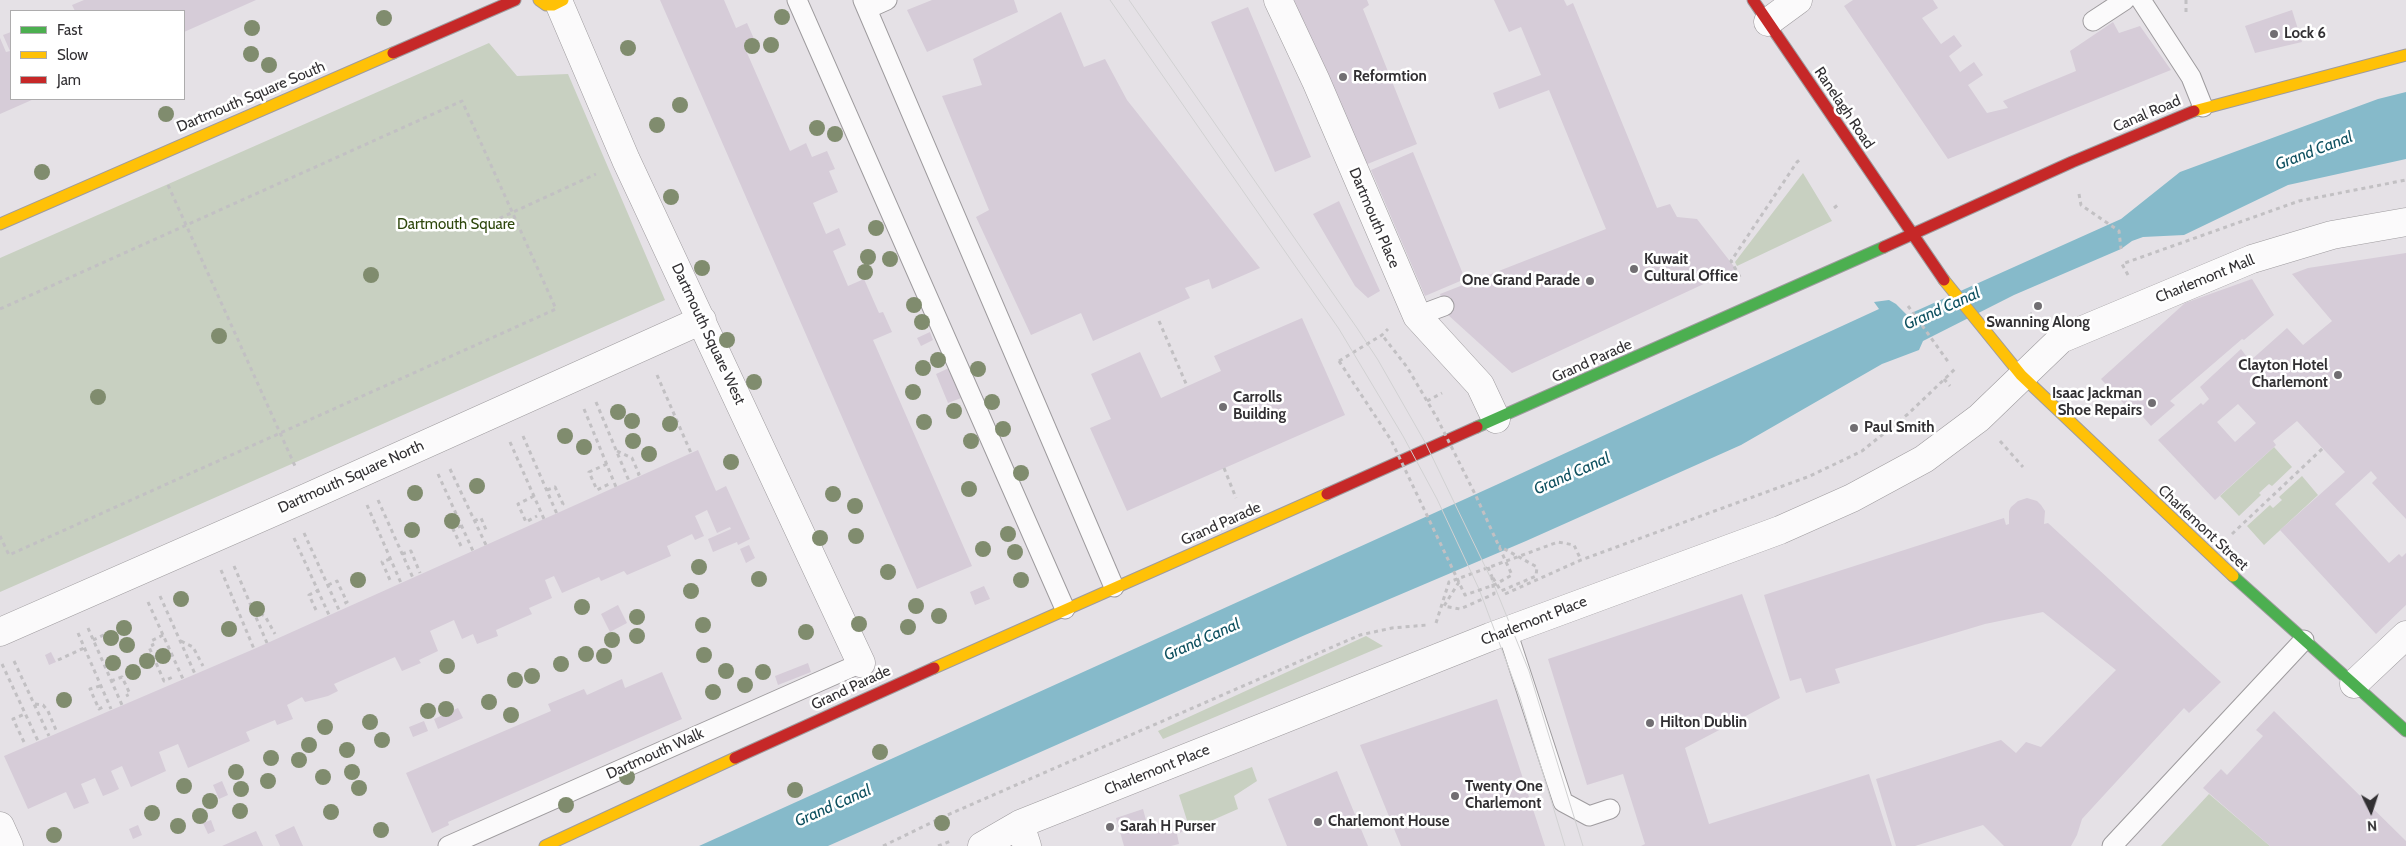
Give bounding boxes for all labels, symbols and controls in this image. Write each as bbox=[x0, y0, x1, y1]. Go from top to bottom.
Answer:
legend bbox=[10, 10, 185, 100]
text: Fast bbox=[57, 21, 82, 39]
place label: Lock 6 bbox=[2284, 25, 2326, 43]
marker: Lock 6 bbox=[2268, 28, 2280, 40]
text: Slow bbox=[57, 46, 88, 64]
street label: Dartmouth Square South bbox=[174, 58, 328, 136]
street label: Ranelagh Road bbox=[1810, 64, 1878, 152]
place label: Reformtion bbox=[1353, 68, 1427, 86]
text: Jam bbox=[57, 71, 81, 89]
marker: Reformtion bbox=[1337, 71, 1349, 83]
street label: Canal Road bbox=[2111, 92, 2183, 136]
water label: Grand Canal bbox=[2273, 127, 2355, 175]
street label: Dartmouth Place bbox=[1345, 165, 1403, 271]
park label: Dartmouth Square bbox=[397, 216, 515, 234]
place label: Kuwait Cultural Office bbox=[1644, 251, 1738, 286]
street label: Charlemont Mall bbox=[2153, 251, 2257, 307]
street label: Dartmouth Square West bbox=[667, 260, 749, 408]
marker: Kuwait Cultural Office bbox=[1628, 263, 1640, 275]
place label: One Grand Parade bbox=[1462, 272, 1580, 290]
marker: One Grand Parade bbox=[1584, 275, 1596, 287]
water label: Grand Canal bbox=[1901, 284, 1983, 334]
marker: Swanning Along bbox=[2032, 300, 2044, 312]
place label: Swanning Along bbox=[1986, 314, 2090, 332]
street label: Grand Parade bbox=[1549, 335, 1635, 387]
place label: Clayton Hotel Charlemont bbox=[2238, 357, 2328, 392]
marker: Clayton Hotel Charlemont bbox=[2332, 369, 2344, 381]
place label: Isaac Jackman Shoe Repairs bbox=[2052, 385, 2142, 420]
place label: Carrolls Building bbox=[1233, 389, 1286, 424]
marker: Isaac Jackman Shoe Repairs bbox=[2146, 397, 2158, 409]
marker: Carrolls Building bbox=[1217, 401, 1229, 413]
place label: Paul Smith bbox=[1864, 419, 1934, 437]
marker: Paul Smith bbox=[1848, 422, 1860, 434]
street label: Dartmouth Square North bbox=[275, 437, 427, 517]
water label: Grand Canal bbox=[1531, 449, 1613, 499]
street label: Charlemont Street bbox=[2154, 481, 2252, 575]
street label: Grand Parade bbox=[1178, 498, 1264, 550]
street label: Charlemont Place bbox=[1478, 592, 1590, 650]
water label: Grand Canal bbox=[1161, 615, 1243, 665]
street label: Grand Parade bbox=[809, 662, 893, 714]
place label: Hilton Dublin bbox=[1660, 714, 1747, 732]
marker: Hilton Dublin bbox=[1644, 717, 1656, 729]
street label: Dartmouth Walk bbox=[604, 724, 706, 784]
street label: Charlemont Place bbox=[1102, 741, 1212, 799]
place label: Twenty One Charlemont bbox=[1465, 778, 1543, 813]
water label: Grand Canal bbox=[792, 781, 874, 831]
north arrow bbox=[2346, 786, 2396, 836]
marker: Twenty One Charlemont bbox=[1449, 790, 1461, 802]
place label: Charlemont House bbox=[1328, 813, 1449, 831]
marker: Charlemont House bbox=[1312, 816, 1324, 828]
text: N bbox=[2366, 817, 2378, 835]
place label: Sarah H Purser bbox=[1120, 818, 1216, 836]
marker: Sarah H Purser bbox=[1104, 821, 1116, 833]

